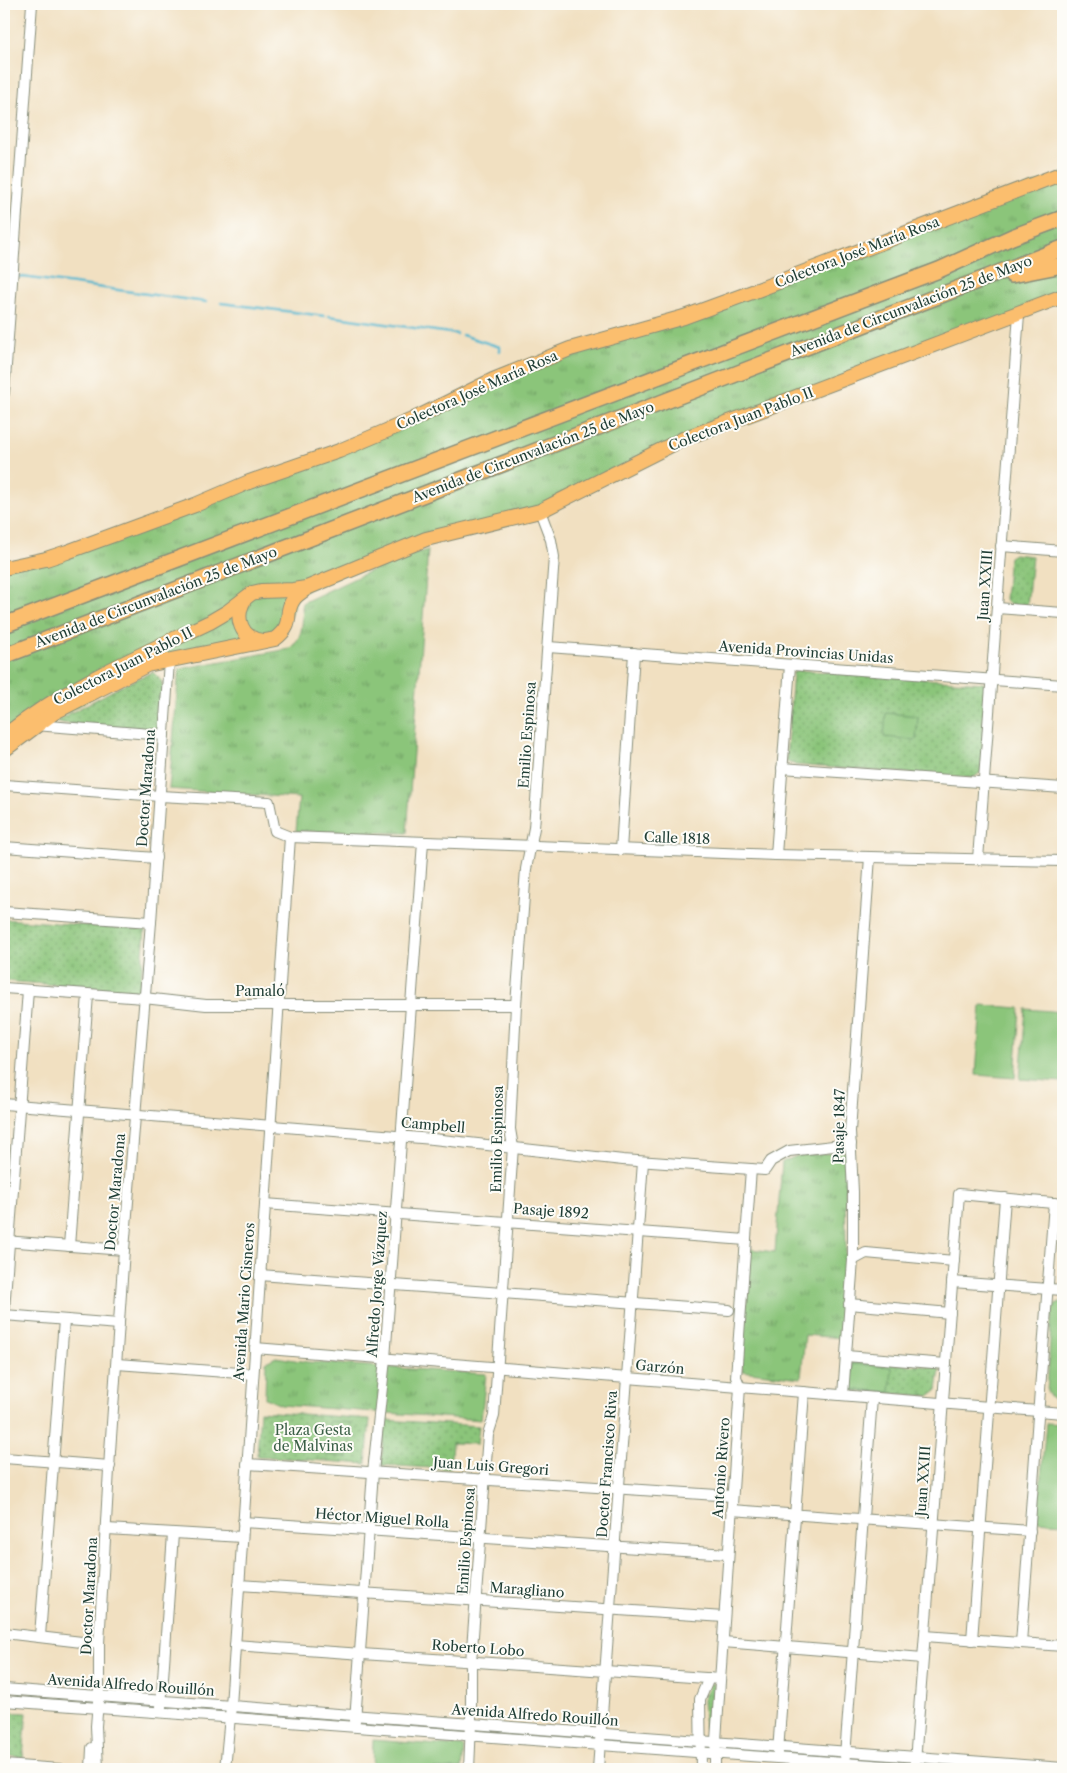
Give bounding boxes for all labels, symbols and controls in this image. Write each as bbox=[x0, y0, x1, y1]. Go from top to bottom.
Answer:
street label: Colectora José María Rosa bbox=[772, 212, 942, 292]
street label: Avenida de Circunvalación 25 de Mayo bbox=[787, 251, 1034, 361]
street label: Colectora José María Rosa bbox=[394, 346, 561, 434]
street label: Colectora Juan Pablo II bbox=[666, 383, 816, 455]
street label: Avenida de Circunvalación 25 de Mayo bbox=[409, 397, 656, 507]
street label: Avenida de Circunvalación 25 de Mayo bbox=[32, 542, 279, 652]
street label: Juan XXIII bbox=[973, 549, 996, 623]
street label: Colectora Juan Pablo II bbox=[50, 623, 196, 709]
street label: Avenida Provincias Unidas bbox=[717, 637, 894, 667]
street label: Emilio Espinosa bbox=[514, 680, 540, 789]
street label: Doctor Maradona bbox=[133, 728, 159, 848]
street label: Calle 1818 bbox=[643, 828, 711, 848]
street label: Pamaló bbox=[235, 982, 285, 1000]
street label: Emilio Espinosa bbox=[487, 1085, 507, 1193]
street label: Pasaje 1847 bbox=[829, 1088, 849, 1163]
street label: Campbell bbox=[400, 1113, 466, 1137]
street label: Doctor Maradona bbox=[101, 1132, 129, 1252]
street label: Pasaje 1892 bbox=[513, 1199, 589, 1223]
street label: Alfredo Jorge Vázquez bbox=[363, 1210, 391, 1359]
street label: Avenida Mario Cisneros bbox=[229, 1222, 259, 1383]
street label: Garzón bbox=[635, 1356, 685, 1378]
street label: Doctor Francisco Riva bbox=[593, 1389, 621, 1538]
street label: Antonio Rivero bbox=[708, 1417, 734, 1520]
park label: Plaza Gesta de Malvinas bbox=[273, 1421, 353, 1455]
street label: Juan XXIII bbox=[911, 1445, 934, 1519]
street label: Juan Luis Gregori bbox=[430, 1453, 550, 1479]
street label: Emilio Espinosa bbox=[453, 1486, 479, 1595]
street label: Héctor Miguel Rolla bbox=[314, 1504, 450, 1532]
street label: Doctor Maradona bbox=[77, 1536, 101, 1655]
street label: Maragliano bbox=[489, 1578, 565, 1602]
street label: Roberto Lobo bbox=[431, 1636, 525, 1660]
street label: Avenida Alfredo Rouillón bbox=[46, 1670, 215, 1700]
street label: Avenida Alfredo Rouillón bbox=[450, 1700, 619, 1730]

